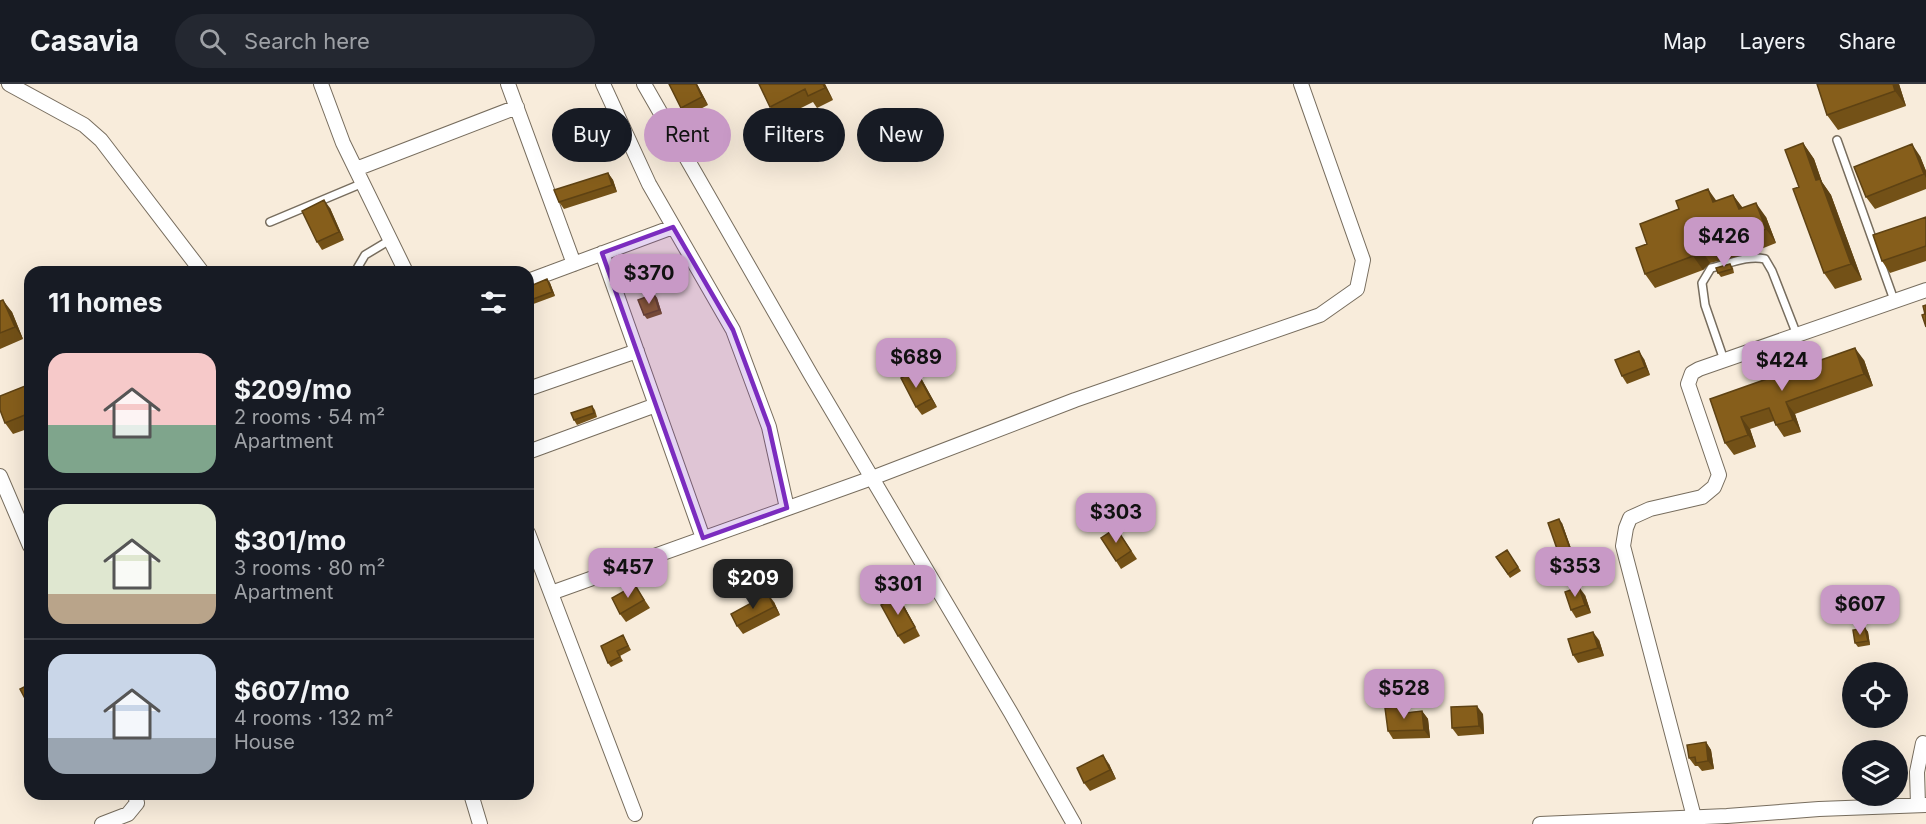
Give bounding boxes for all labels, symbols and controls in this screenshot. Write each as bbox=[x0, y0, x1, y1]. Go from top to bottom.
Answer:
search box bbox=[175, 14, 595, 68]
text: Casavia bbox=[30, 24, 139, 58]
icon: search bbox=[196, 25, 229, 58]
text: Search here bbox=[244, 28, 370, 54]
text: Map bbox=[1663, 29, 1707, 54]
text: Layers bbox=[1740, 29, 1806, 54]
text: Share bbox=[1839, 29, 1896, 54]
chip: Buy bbox=[552, 108, 632, 162]
chip: Rent bbox=[644, 108, 731, 162]
chip: Filters bbox=[743, 108, 845, 162]
chip: New bbox=[857, 108, 944, 162]
pin: $426 bbox=[1688, 217, 1760, 268]
text: $426 bbox=[1698, 224, 1750, 248]
pin: $370 bbox=[613, 254, 685, 305]
text: $370 bbox=[624, 261, 674, 285]
icon: filters bbox=[477, 286, 510, 319]
text: 11 homes bbox=[48, 287, 163, 318]
pin: $689 bbox=[880, 338, 952, 389]
pin: $424 bbox=[1746, 341, 1818, 392]
text: $689 bbox=[890, 345, 942, 369]
text: $424 bbox=[1756, 348, 1808, 372]
text: $209/mo bbox=[234, 374, 352, 405]
icon: home bbox=[96, 377, 168, 449]
text: 2 rooms · 54 m² bbox=[234, 405, 385, 429]
text: Apartment bbox=[234, 429, 333, 453]
pin: $303 bbox=[1080, 493, 1152, 544]
text: $303 bbox=[1090, 500, 1142, 524]
text: $301/mo bbox=[234, 525, 346, 556]
icon: home bbox=[96, 528, 168, 600]
pin: $353 bbox=[1539, 547, 1611, 598]
pin: $457 bbox=[592, 548, 664, 599]
text: $353 bbox=[1549, 554, 1601, 578]
text: $457 bbox=[602, 555, 654, 579]
text: 3 rooms · 80 m² bbox=[234, 556, 385, 580]
pin: $209 bbox=[717, 559, 789, 610]
pin: $301 bbox=[862, 565, 934, 616]
text: $209 bbox=[727, 566, 779, 590]
text: $301 bbox=[874, 572, 922, 596]
text: Apartment bbox=[234, 580, 333, 604]
pin: $607 bbox=[1824, 585, 1896, 636]
text: $607 bbox=[1835, 592, 1885, 616]
map controls bbox=[1842, 662, 1908, 806]
button: locate bbox=[1842, 662, 1908, 728]
pin: $528 bbox=[1368, 669, 1440, 720]
text: $607/mo bbox=[234, 675, 350, 706]
text: $528 bbox=[1378, 676, 1430, 700]
icon: home bbox=[96, 678, 168, 750]
text: 4 rooms · 132 m² bbox=[234, 706, 393, 730]
text: House bbox=[234, 730, 295, 754]
button: layers bbox=[1842, 740, 1908, 806]

